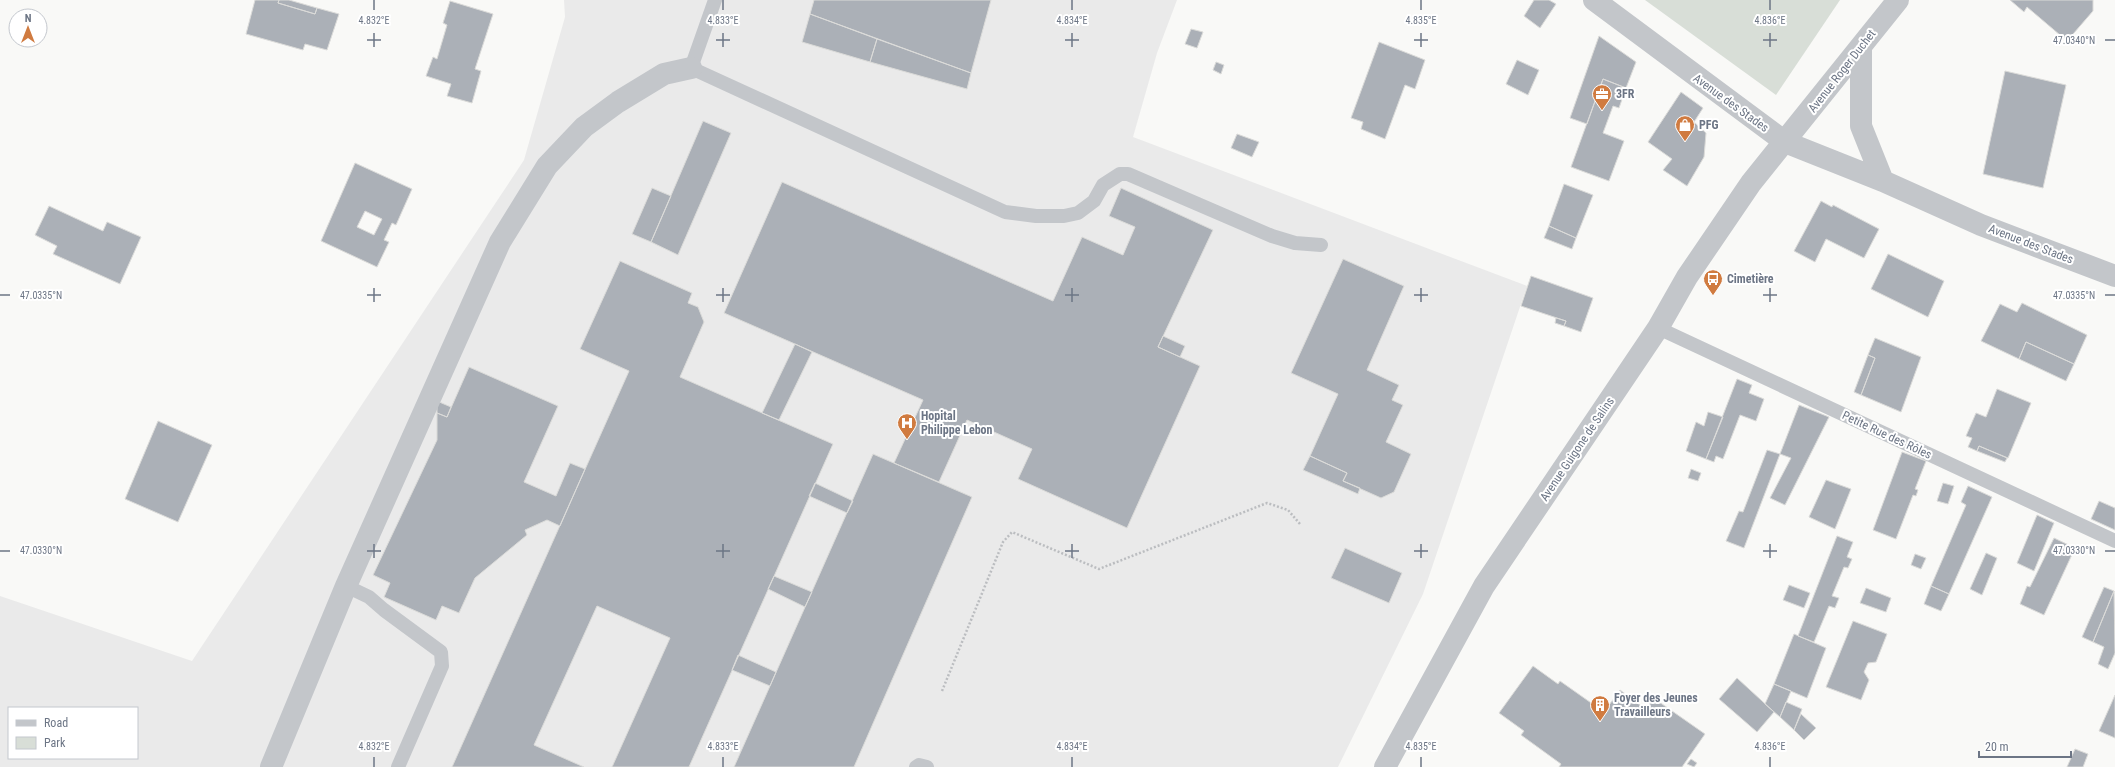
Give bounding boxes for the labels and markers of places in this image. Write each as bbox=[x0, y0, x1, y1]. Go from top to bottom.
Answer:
office icon: 3FR bbox=[1591, 83, 1613, 111]
place label: 3FR bbox=[1616, 87, 1635, 101]
shop icon: PFG bbox=[1674, 114, 1696, 142]
place label: PFG bbox=[1699, 118, 1719, 132]
bus stop icon: Cimetière bbox=[1702, 268, 1724, 296]
place label: Cimetière bbox=[1727, 272, 1774, 286]
place label: Hopital Philippe Lebon bbox=[921, 409, 993, 437]
hospital icon: Hopital Philippe Lebon bbox=[896, 412, 918, 440]
place label: Foyer des Jeunes Travailleurs bbox=[1614, 691, 1698, 719]
building icon: Foyer des Jeunes Travailleurs bbox=[1589, 694, 1611, 722]

